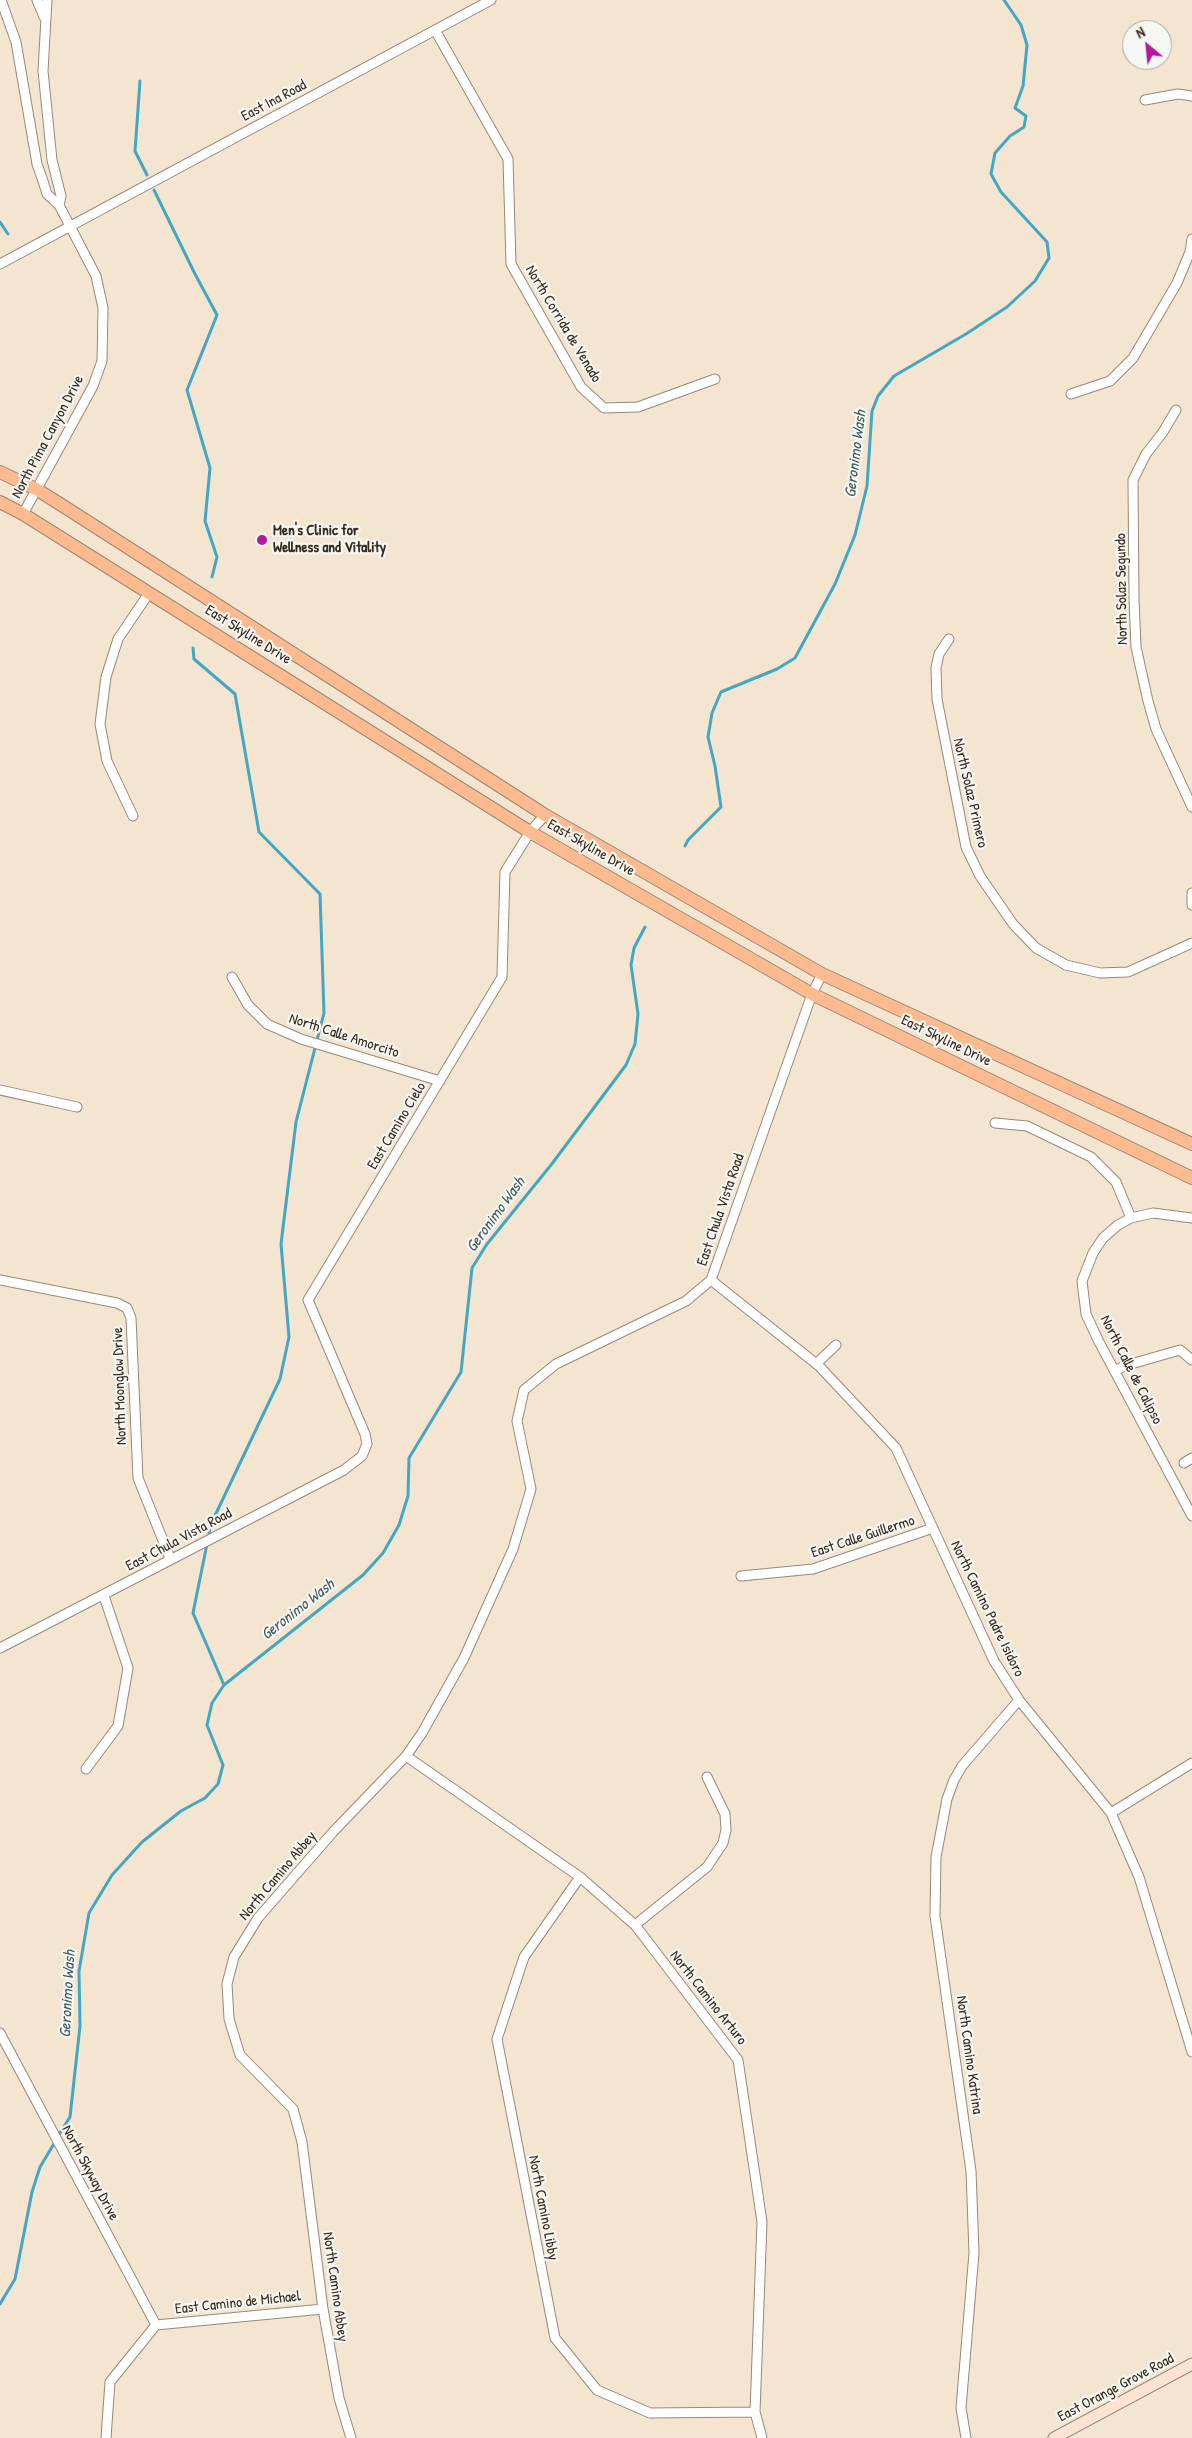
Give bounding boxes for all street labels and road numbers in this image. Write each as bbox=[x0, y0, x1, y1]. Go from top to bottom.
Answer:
street label: East Ina Road bbox=[238, 76, 310, 126]
street label: North Corrida de Venado bbox=[521, 262, 605, 386]
street label: North Pima Canyon Drive bbox=[8, 372, 88, 502]
street label: North Solaz Segundo bbox=[1112, 533, 1132, 645]
street label: East Skyline Drive bbox=[202, 601, 294, 669]
street label: North Solaz Primero bbox=[949, 737, 991, 849]
street label: East Skyline Drive bbox=[544, 816, 638, 880]
street label: North Calle Amorcito bbox=[287, 1010, 401, 1062]
street label: East Skyline Drive bbox=[898, 1011, 994, 1071]
street label: East Camino Cielo bbox=[364, 1079, 430, 1173]
street label: East Chula Vista Road bbox=[693, 1152, 749, 1268]
street label: North Calle de Calipso bbox=[1096, 1313, 1166, 1427]
street label: North Moonglow Drive bbox=[109, 1327, 131, 1445]
street label: East Chula Vista Road bbox=[123, 1505, 235, 1575]
street label: East Calle Guillermo bbox=[809, 1512, 917, 1562]
street label: North Camino Padre Isidoro bbox=[946, 1538, 1028, 1680]
street label: North Camino Abbey bbox=[236, 1828, 320, 1924]
street label: North Camino Arturo bbox=[666, 1947, 750, 2049]
street label: North Camino Katrina bbox=[952, 1995, 986, 2115]
street label: North Skyway Drive bbox=[57, 2122, 123, 2224]
street label: North Camino Libby bbox=[524, 2154, 562, 2262]
street label: North Camino Abbey bbox=[318, 2231, 352, 2343]
street label: East Camino de Michael bbox=[174, 2287, 302, 2319]
street label: East Orange Grove Road bbox=[1055, 2350, 1177, 2426]

